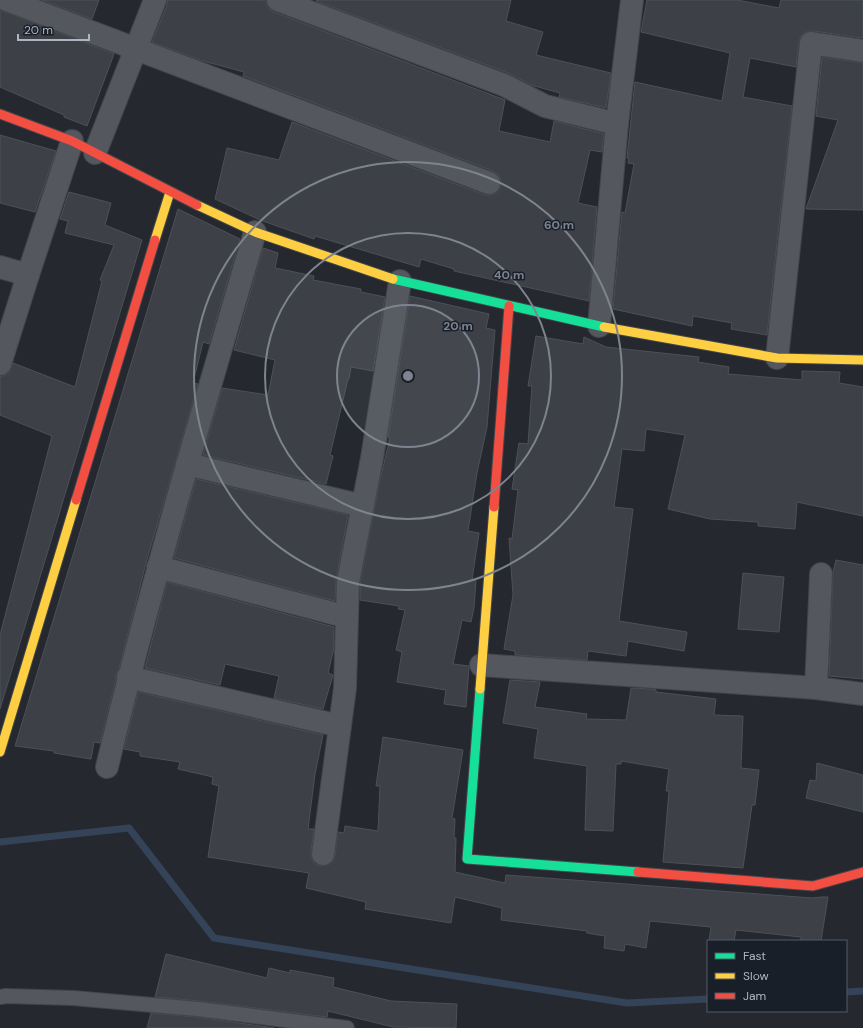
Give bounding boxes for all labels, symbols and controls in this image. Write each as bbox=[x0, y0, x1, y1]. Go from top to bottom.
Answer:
scale bar bbox=[18, 16, 89, 42]
text: 20 m bbox=[24, 22, 53, 38]
text: 60 m bbox=[544, 217, 574, 233]
text: 40 m bbox=[494, 267, 524, 283]
text: 20 m bbox=[443, 318, 473, 334]
centre of rings bbox=[401, 369, 415, 383]
legend bbox=[707, 940, 847, 1012]
text: Fast bbox=[743, 948, 766, 964]
text: Slow bbox=[743, 968, 769, 984]
text: Jam bbox=[743, 988, 766, 1004]

